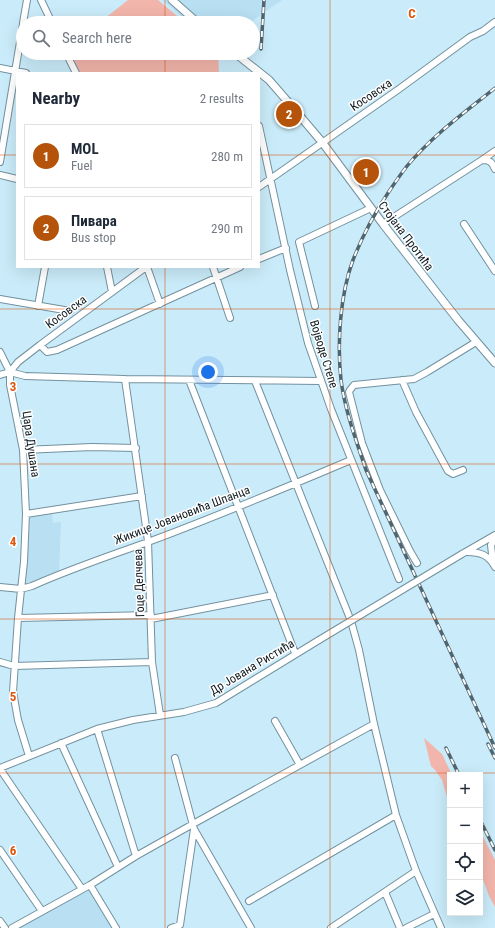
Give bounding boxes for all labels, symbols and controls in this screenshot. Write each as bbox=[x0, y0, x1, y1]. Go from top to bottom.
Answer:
text: C bbox=[408, 6, 416, 21]
search box bbox=[16, 16, 260, 60]
icon: search bbox=[30, 27, 52, 49]
text: Search here bbox=[62, 29, 132, 47]
street label: Косовска bbox=[347, 76, 395, 114]
text: Nearby bbox=[32, 88, 80, 108]
text: 2 results bbox=[200, 91, 244, 106]
pin: 2 bbox=[276, 99, 302, 129]
text: MOL bbox=[71, 140, 99, 158]
text: 1 bbox=[43, 149, 49, 164]
text: 280 m bbox=[211, 149, 243, 164]
pin: 1 bbox=[353, 157, 379, 187]
text: Fuel bbox=[71, 158, 92, 173]
street label: Стојана Протића bbox=[375, 199, 437, 274]
text: Пивара bbox=[71, 212, 117, 230]
text: 2 bbox=[43, 221, 49, 236]
text: 290 m bbox=[211, 221, 243, 236]
text: Bus stop bbox=[71, 230, 116, 245]
street label: Косовска bbox=[43, 292, 89, 332]
street label: Војводе Степе bbox=[307, 318, 341, 390]
your location bbox=[198, 362, 218, 382]
text: 3 bbox=[10, 379, 16, 394]
street label: Цара Душана bbox=[19, 410, 43, 478]
street label: Жикице Јовановића Шпанца bbox=[112, 483, 252, 547]
text: 4 bbox=[10, 534, 17, 549]
street label: Гоце Делчева bbox=[131, 548, 147, 617]
street label: Др Јована Ристића bbox=[207, 636, 297, 698]
text: 5 bbox=[10, 689, 17, 704]
map controls bbox=[447, 772, 483, 916]
button: + bbox=[447, 772, 483, 808]
button: − bbox=[447, 808, 483, 844]
text: 6 bbox=[10, 843, 17, 858]
button: locate bbox=[447, 844, 483, 880]
button: layers bbox=[447, 880, 483, 916]

